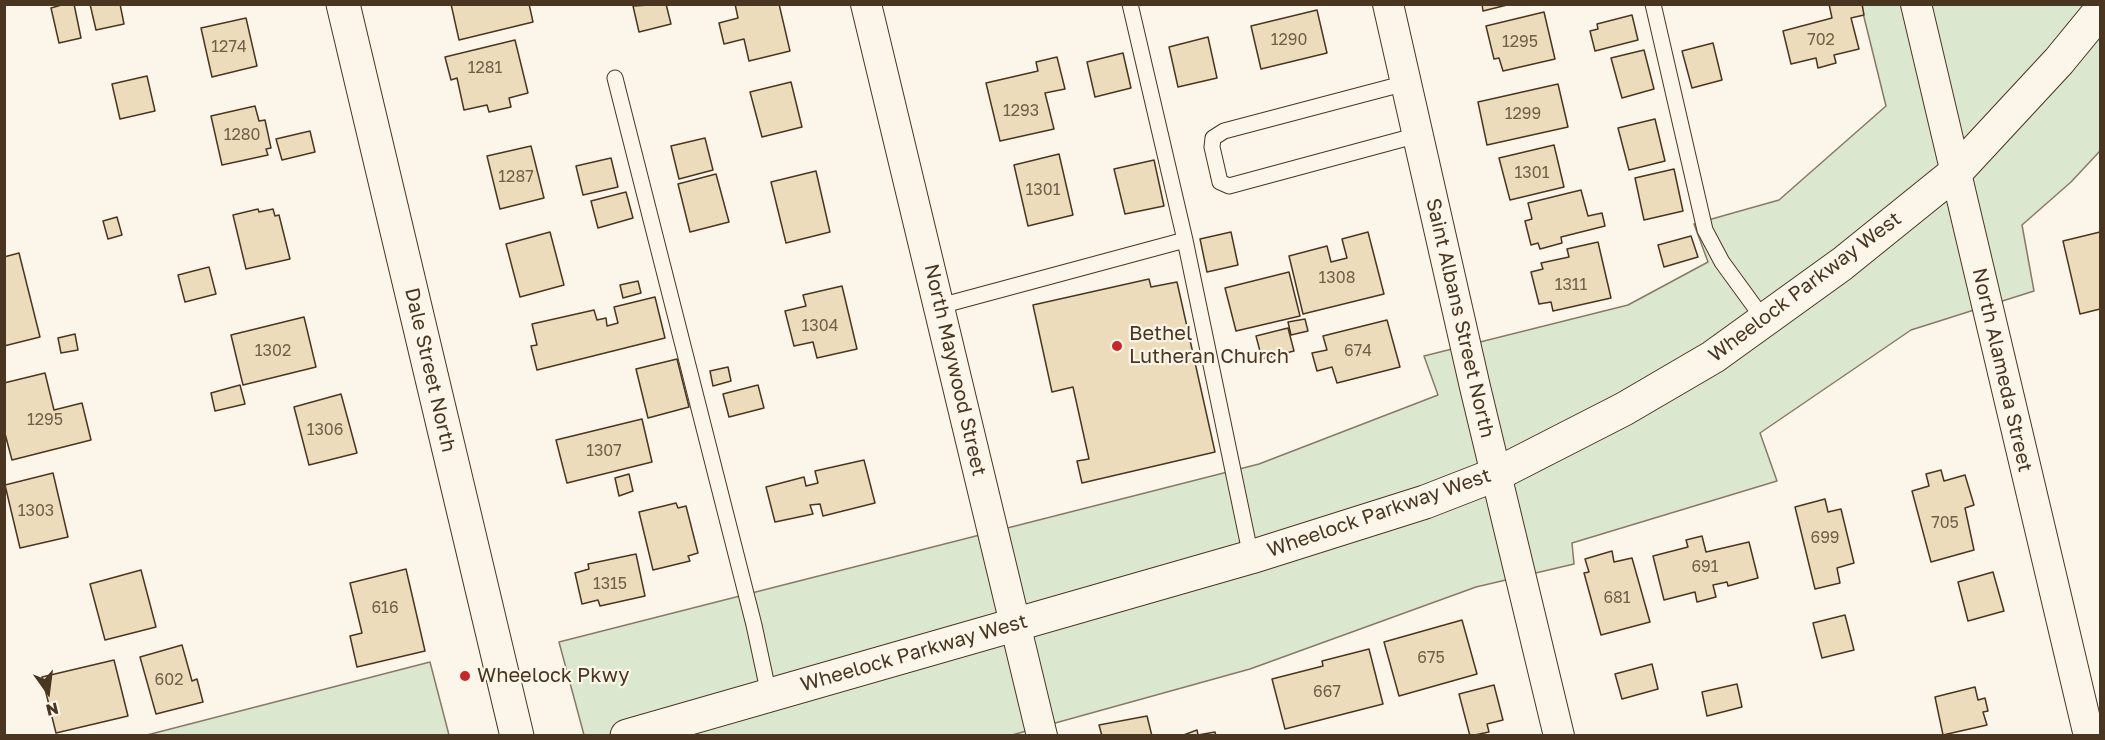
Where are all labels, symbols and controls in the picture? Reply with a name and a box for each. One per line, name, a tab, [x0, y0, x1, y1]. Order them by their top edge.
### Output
house number: 1290	[1271, 30, 1307, 50]
house number: 702	[1807, 30, 1835, 50]
house number: 1295	[1502, 32, 1538, 52]
house number: 1274	[211, 37, 247, 57]
house number: 1281	[468, 58, 502, 78]
house number: 1293	[1003, 101, 1039, 121]
house number: 1299	[1505, 104, 1541, 124]
house number: 1280	[224, 125, 260, 145]
house number: 1301	[1515, 163, 1549, 183]
house number: 1287	[498, 167, 534, 187]
house number: 1301	[1026, 180, 1060, 200]
street label: Saint Albans Street North	[1421, 196, 1499, 440]
street label: Wheelock Parkway West	[1704, 207, 1906, 367]
street label: North Maywood Street	[919, 262, 991, 478]
street label: North Alameda Street	[1967, 266, 2037, 474]
house number: 1308	[1319, 268, 1355, 288]
house number: 1311	[1555, 275, 1587, 295]
street label: Dale Street North	[399, 285, 461, 455]
house number: 1304	[802, 316, 838, 336]
place label: Bethel Lutheran Church	[1129, 322, 1289, 369]
marker: Bethel Lutheran Church	[1110, 339, 1124, 353]
house number: 1302	[255, 341, 291, 361]
house number: 674	[1344, 341, 1372, 361]
house number: 1295	[27, 410, 63, 430]
house number: 1306	[307, 420, 343, 440]
house number: 1307	[586, 441, 622, 461]
street label: Wheelock Parkway West	[1264, 463, 1494, 563]
house number: 1303	[18, 501, 54, 521]
house number: 705	[1931, 513, 1959, 533]
house number: 699	[1810, 528, 1840, 548]
house number: 691	[1691, 557, 1719, 577]
house number: 1315	[593, 574, 627, 594]
house number: 681	[1603, 588, 1631, 608]
house number: 616	[371, 598, 399, 618]
street label: Wheelock Parkway West	[798, 609, 1030, 697]
house number: 675	[1417, 648, 1445, 668]
north arrow	[18, 662, 78, 722]
place label: Wheelock Pkwy	[477, 664, 629, 688]
marker: Wheelock Pkwy	[458, 669, 472, 683]
house number: 602	[155, 670, 183, 690]
house number: 667	[1313, 682, 1341, 702]
text: N	[44, 698, 61, 721]

